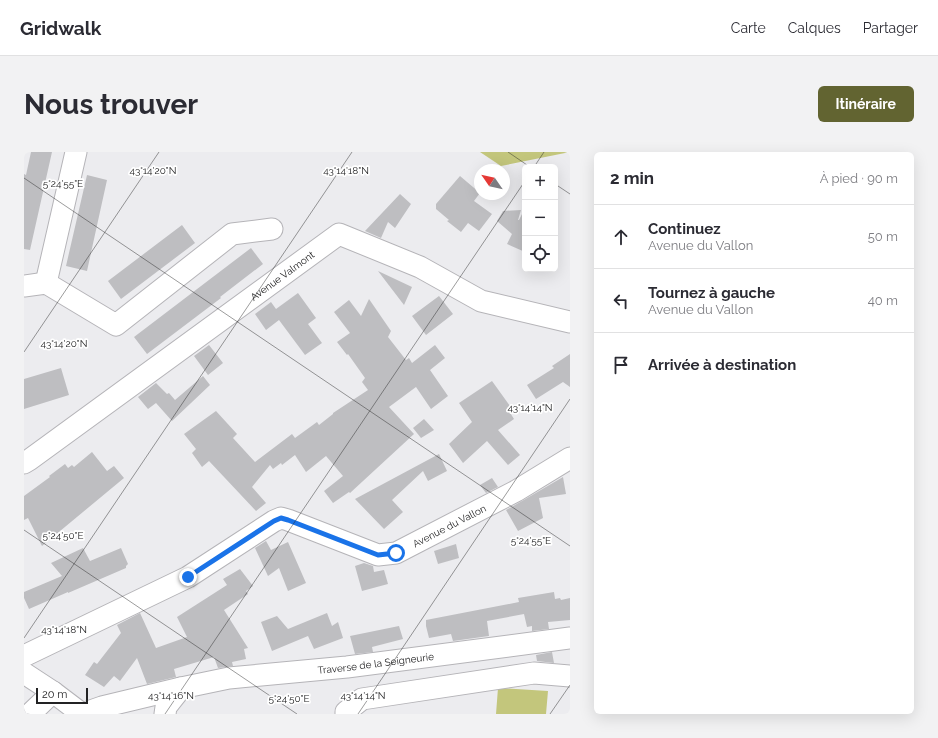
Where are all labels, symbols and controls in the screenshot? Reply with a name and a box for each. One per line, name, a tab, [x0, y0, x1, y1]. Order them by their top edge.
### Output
text: Gridwalk	[20, 17, 101, 39]
text: Carte	[731, 20, 766, 36]
text: Calques	[788, 20, 841, 36]
text: Partager	[863, 20, 918, 36]
button: Itinéraire	[818, 86, 914, 122]
text: Nous trouver	[24, 88, 198, 121]
north arrow	[474, 164, 510, 200]
map controls	[522, 164, 558, 272]
button: +	[522, 164, 558, 200]
text: 43°14'20"N	[130, 165, 176, 176]
text: 43°14'18"N	[323, 165, 369, 176]
text: 2 min	[610, 168, 654, 188]
text: À pied · 90 m	[820, 171, 898, 186]
text: 5°24'55"E	[43, 178, 83, 189]
button: −	[522, 200, 558, 236]
text: Continuez	[648, 220, 721, 238]
icon: ahead	[610, 226, 632, 248]
text: 50 m	[868, 229, 898, 244]
button: locate	[522, 236, 558, 272]
text: Avenue du Vallon	[648, 238, 753, 253]
street label: Avenue Valmont	[248, 249, 317, 303]
text: Tournez à gauche	[648, 284, 775, 302]
icon: left	[610, 290, 632, 312]
text: 40 m	[868, 293, 898, 308]
text: Avenue du Vallon	[648, 302, 753, 317]
text: 43°14'20"N	[41, 338, 87, 349]
icon: arrive	[610, 354, 632, 376]
text: Arrivée à destination	[648, 356, 796, 374]
text: 43°14'14"N	[507, 402, 553, 413]
street label: Avenue du Vallon	[411, 502, 488, 550]
text: 5°24'50"E	[42, 530, 84, 541]
text: 5°24'55"E	[511, 535, 551, 546]
route start	[387, 544, 405, 562]
route end	[179, 568, 197, 586]
text: 43°14'18"N	[41, 624, 87, 635]
street label: Traverse de la Seigneurie	[317, 651, 435, 676]
scale bar	[36, 686, 88, 705]
text: 20 m	[42, 688, 67, 701]
text: 43°14'16"N	[148, 690, 194, 701]
text: 43°14'14"N	[340, 690, 386, 701]
text: 5°24'50"E	[268, 693, 310, 704]

